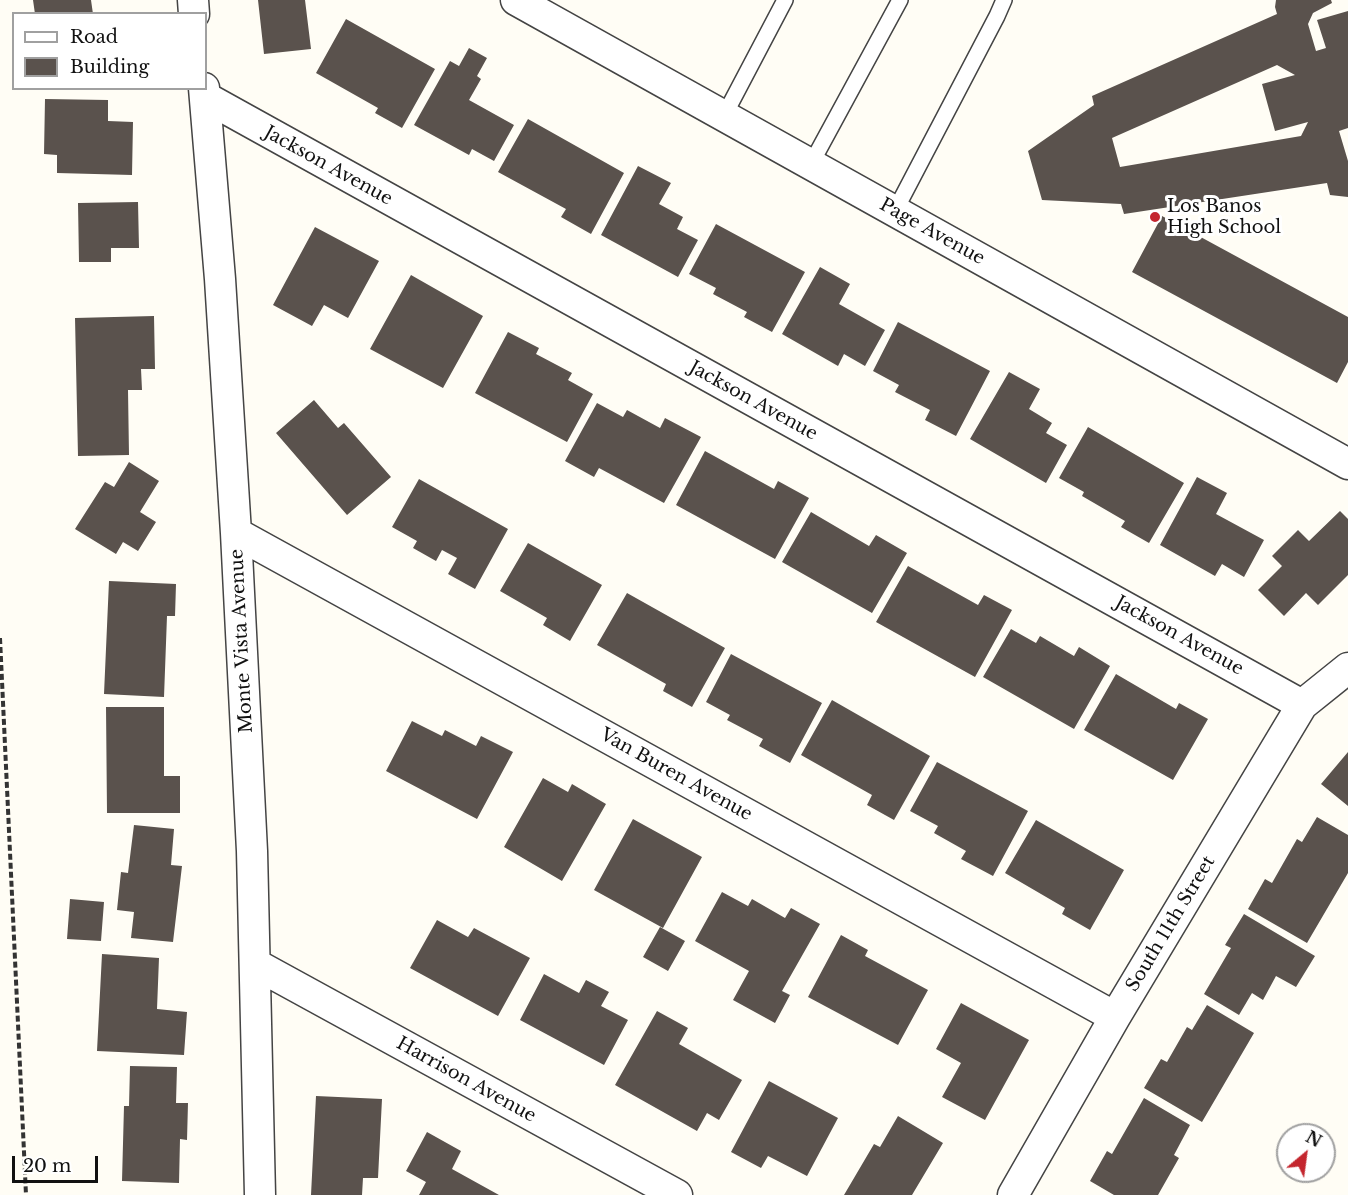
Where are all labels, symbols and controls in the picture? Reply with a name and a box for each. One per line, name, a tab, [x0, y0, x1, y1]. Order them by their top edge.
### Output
legend	[12, 12, 207, 90]
text: Road	[70, 26, 118, 48]
text: Building	[70, 56, 149, 78]
street label: Jackson Avenue	[260, 122, 396, 210]
street label: Page Avenue	[876, 194, 988, 270]
place label: Los Banos High School	[1167, 196, 1281, 238]
marker: Los Banos High School	[1148, 210, 1162, 224]
street label: Jackson Avenue	[685, 357, 821, 445]
street label: Monte Vista Avenue	[226, 548, 258, 734]
street label: Jackson Avenue	[1111, 592, 1247, 680]
street label: Van Buren Avenue	[596, 724, 756, 826]
street label: South 11th Street	[1122, 852, 1220, 996]
street label: Harrison Avenue	[393, 1033, 539, 1127]
north arrow	[1276, 1123, 1336, 1183]
text: N	[1302, 1127, 1325, 1151]
scale bar	[15, 1144, 100, 1182]
text: 20 m	[23, 1155, 71, 1177]

